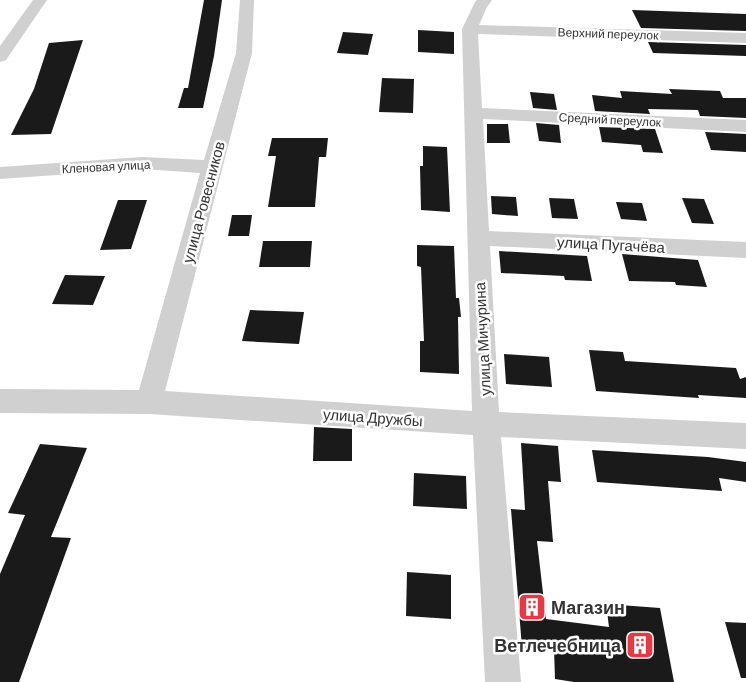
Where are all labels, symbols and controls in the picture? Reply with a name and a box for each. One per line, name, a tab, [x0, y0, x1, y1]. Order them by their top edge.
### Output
street label: Верхний переулок	[557, 24, 659, 43]
street label: Средний переулок	[558, 109, 662, 130]
street label: улица Ровесников	[178, 139, 228, 265]
street label: Кленовая улица	[61, 157, 151, 176]
street label: улица Пугачёва	[557, 232, 666, 256]
street label: улица Мичурина	[470, 281, 494, 396]
street label: улица Дружбы	[323, 405, 423, 429]
building icon: Магазин	[517, 592, 547, 622]
place label: Магазин	[551, 596, 625, 618]
building icon: Ветлечебница	[625, 630, 655, 660]
place label: Ветлечебница	[494, 634, 622, 656]

